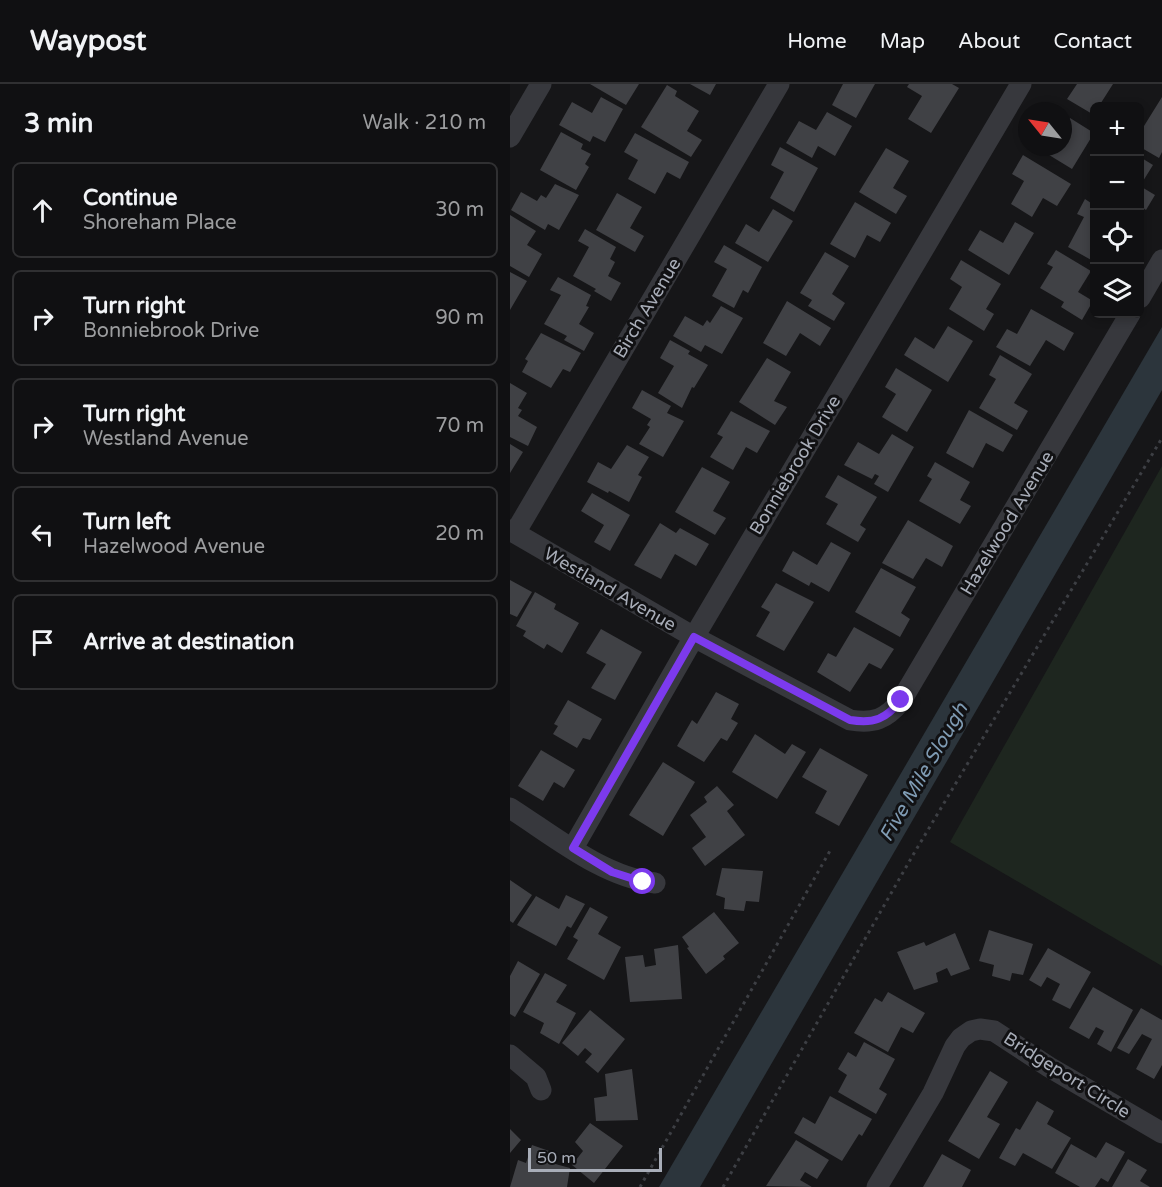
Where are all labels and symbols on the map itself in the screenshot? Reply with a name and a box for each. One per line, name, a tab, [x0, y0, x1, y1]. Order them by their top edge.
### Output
north arrow	[1018, 102, 1072, 156]
street label: Birch Avenue	[608, 254, 686, 362]
street label: Bonniebrook Drive	[745, 391, 845, 539]
street label: Hazelwood Avenue	[955, 447, 1059, 599]
street label: Westland Avenue	[540, 542, 680, 636]
route end	[887, 686, 913, 712]
water label: Five Mile Slough	[875, 698, 974, 846]
route start	[629, 868, 655, 894]
street label: Bridgeport Circle	[1000, 1027, 1134, 1123]
scale bar	[528, 1145, 662, 1172]

